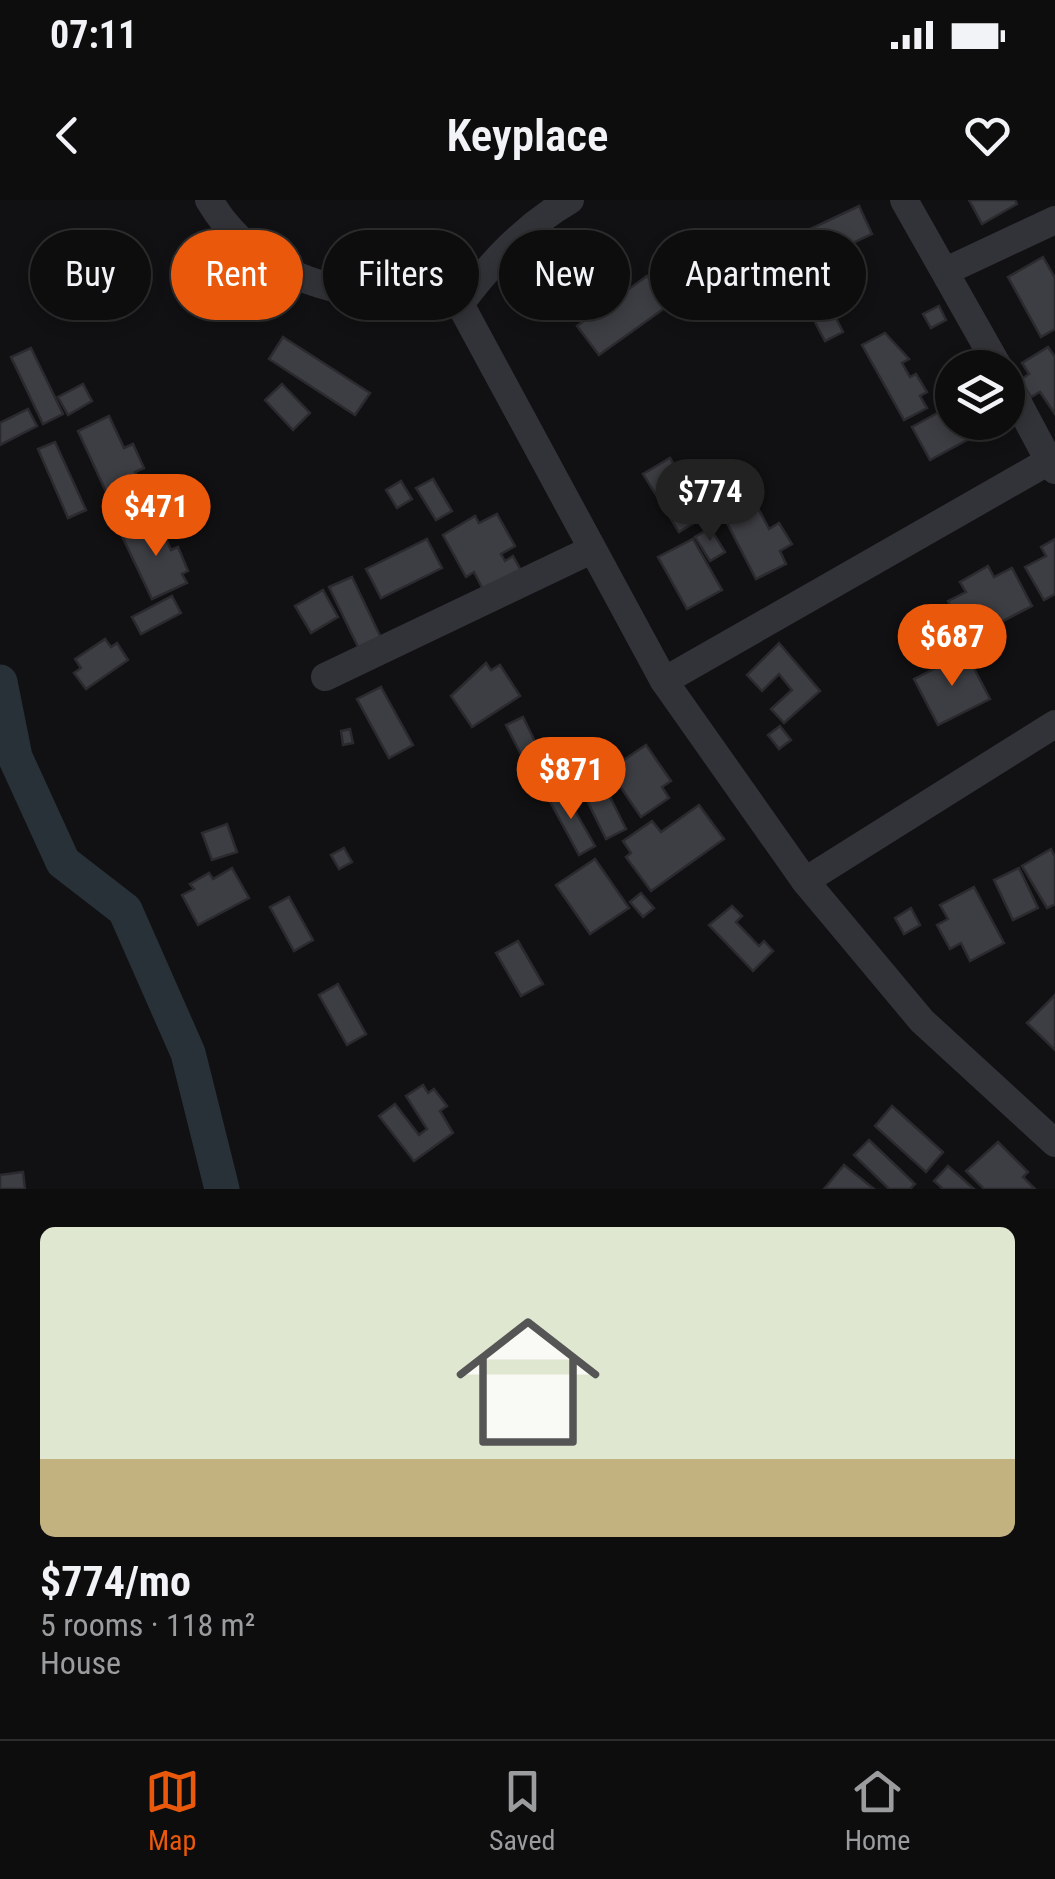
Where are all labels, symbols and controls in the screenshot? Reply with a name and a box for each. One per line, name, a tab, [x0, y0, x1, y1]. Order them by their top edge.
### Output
text: 07:11	[50, 13, 137, 57]
icon: back	[40, 108, 95, 163]
icon: heart	[960, 108, 1015, 163]
text: Keyplace	[447, 109, 608, 162]
chip: Buy	[30, 230, 151, 320]
chip: Rent	[171, 230, 303, 320]
chip: Filters	[323, 230, 479, 320]
chip: New	[499, 230, 630, 320]
chip: Apartment	[650, 230, 866, 320]
map controls	[935, 350, 1025, 440]
button: layers	[935, 350, 1025, 440]
pin: $774	[651, 459, 769, 544]
text: $774	[678, 472, 742, 510]
pin: $471	[97, 474, 215, 559]
text: $471	[124, 487, 188, 525]
pin: $687	[893, 604, 1011, 689]
text: $687	[920, 617, 984, 655]
pin: $871	[512, 737, 630, 822]
text: $871	[539, 750, 603, 788]
icon: home	[438, 1292, 618, 1472]
text: $774/mo	[40, 1557, 191, 1606]
text: 5 rooms · 118 m²	[40, 1606, 255, 1644]
text: House	[40, 1644, 121, 1682]
tab: Map	[145, 1764, 200, 1857]
tab: Saved	[489, 1764, 555, 1857]
tab: Home	[845, 1764, 910, 1857]

